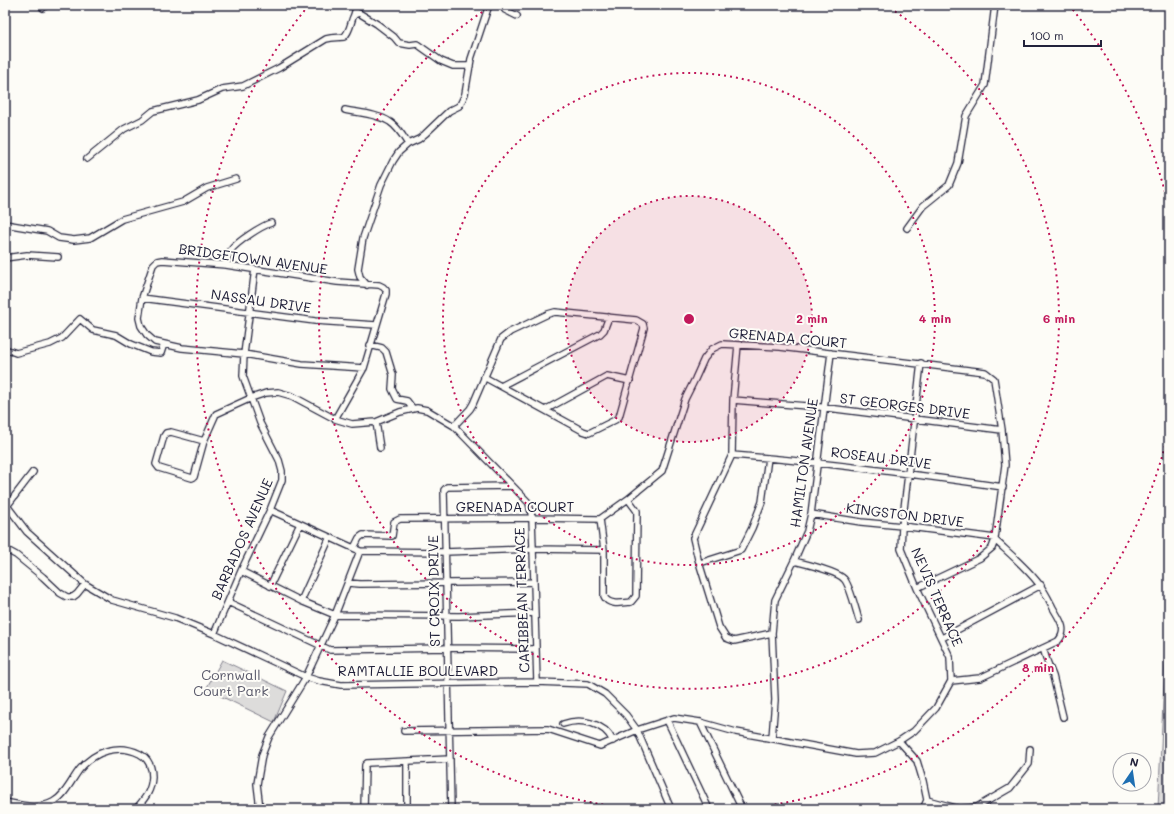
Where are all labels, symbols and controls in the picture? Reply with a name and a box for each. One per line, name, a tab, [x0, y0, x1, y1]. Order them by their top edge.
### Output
scale bar	[1024, 22, 1101, 48]
text: 100 m	[1030, 27, 1064, 43]
street label: BRIDGETOWN AVENUE	[177, 239, 329, 278]
street label: NASSAU DRIVE	[210, 284, 312, 317]
text: 2 min	[796, 310, 828, 326]
text: 4 min	[919, 310, 951, 326]
text: 6 min	[1043, 310, 1075, 326]
centre of rings	[682, 312, 696, 326]
street label: GRENADA COURT	[728, 323, 848, 352]
street label: ST GEORGES DRIVE	[839, 388, 971, 423]
street label: HAMILTON AVENUE	[785, 397, 822, 529]
street label: ROSEAU DRIVE	[830, 442, 932, 473]
street label: BARBADOS AVENUE	[206, 475, 277, 603]
street label: GRENADA COURT	[456, 497, 574, 516]
street label: KINGSTON DRIVE	[845, 498, 965, 531]
street label: CARIBBEAN TERRACE	[509, 527, 534, 673]
street label: ST CROIX DRIVE	[423, 535, 444, 647]
street label: NEVIS TERRACE	[907, 544, 968, 649]
text: 8 min	[1022, 659, 1054, 675]
street label: RAMTALLIE BOULEVARD	[338, 661, 498, 680]
park label: Cornwall Court Park	[193, 665, 269, 700]
north arrow	[1112, 752, 1152, 792]
text: N	[1129, 754, 1140, 770]

